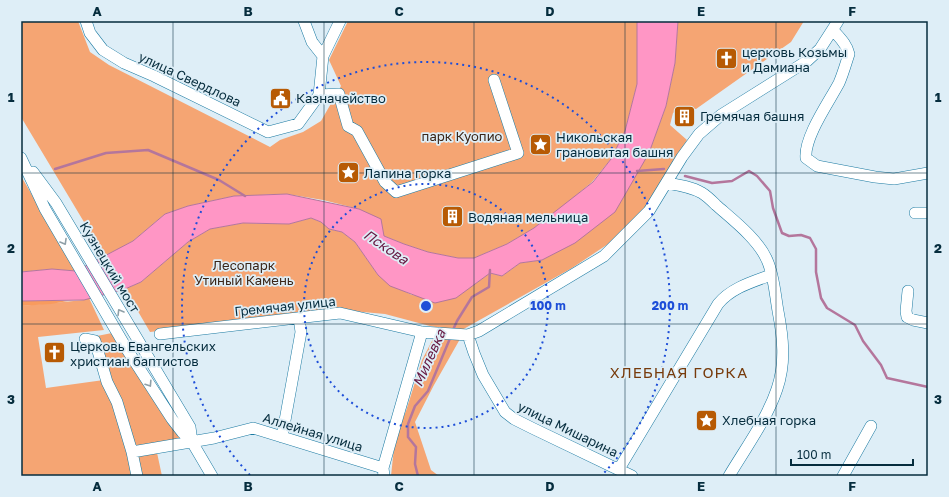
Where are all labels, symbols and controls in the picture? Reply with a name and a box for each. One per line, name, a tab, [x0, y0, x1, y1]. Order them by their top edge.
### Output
text: A	[92, 3, 102, 19]
text: B	[243, 3, 253, 19]
text: C	[394, 3, 404, 19]
text: D	[545, 3, 555, 19]
text: E	[697, 3, 705, 19]
text: F	[848, 3, 856, 19]
place label: церковь Козьмы и Дамиана	[742, 44, 847, 75]
church icon: церковь Козьмы и Дамиана	[714, 46, 740, 72]
street label: улица Свердлова	[136, 48, 244, 110]
public building icon: Казначейство	[267, 85, 293, 111]
text: 1	[8, 89, 15, 105]
text: 1	[935, 89, 942, 105]
place label: Казначейство	[296, 90, 386, 106]
building icon: Гремячая башня	[672, 103, 698, 129]
place label: Гремячая башня	[700, 108, 804, 124]
park label: парк Куопио	[422, 128, 503, 144]
place label: Никольская грановитая башня	[556, 129, 673, 160]
place icon: Никольская грановитая башня	[527, 131, 553, 157]
place icon: Лапина горка	[335, 160, 361, 186]
place label: Лапина горка	[364, 165, 451, 181]
building icon: Водяная мельница	[439, 204, 465, 230]
place label: Водяная мельница	[468, 209, 588, 225]
street label: Кузнецкий мост	[77, 219, 144, 316]
water label: Пскова	[361, 226, 413, 268]
one-way arrow	[60, 238, 67, 245]
text: 2	[7, 240, 15, 256]
text: 2	[934, 240, 942, 256]
park label: Лесопарк Утиный Камень	[194, 257, 294, 288]
street label: Гремячая улица	[234, 293, 336, 319]
text: 100 m	[530, 298, 566, 313]
text: 200 m	[652, 298, 688, 313]
centre of rings	[419, 299, 433, 313]
one-way arrow	[118, 309, 125, 316]
water label: Милевка	[408, 326, 449, 389]
place label: Церковь Евангельских христиан баптистов	[70, 338, 216, 369]
church icon: Церковь Евангельских христиан баптистов	[41, 340, 67, 366]
district label: ХЛЕБНАЯ ГОРКА	[610, 363, 748, 381]
one-way arrow	[144, 380, 152, 387]
text: 3	[7, 391, 15, 407]
text: 3	[934, 391, 942, 407]
street label: улица Мишарина	[515, 398, 621, 460]
place icon: Хлебная горка	[693, 407, 719, 433]
street label: Аллейная улица	[261, 409, 365, 455]
place label: Хлебная горка	[722, 412, 816, 428]
scale bar	[791, 441, 913, 467]
text: 100 m	[797, 447, 831, 462]
text: A	[92, 478, 102, 494]
text: B	[243, 478, 253, 494]
text: C	[394, 478, 404, 494]
text: D	[545, 478, 555, 494]
text: E	[697, 478, 705, 494]
text: F	[848, 478, 856, 494]

